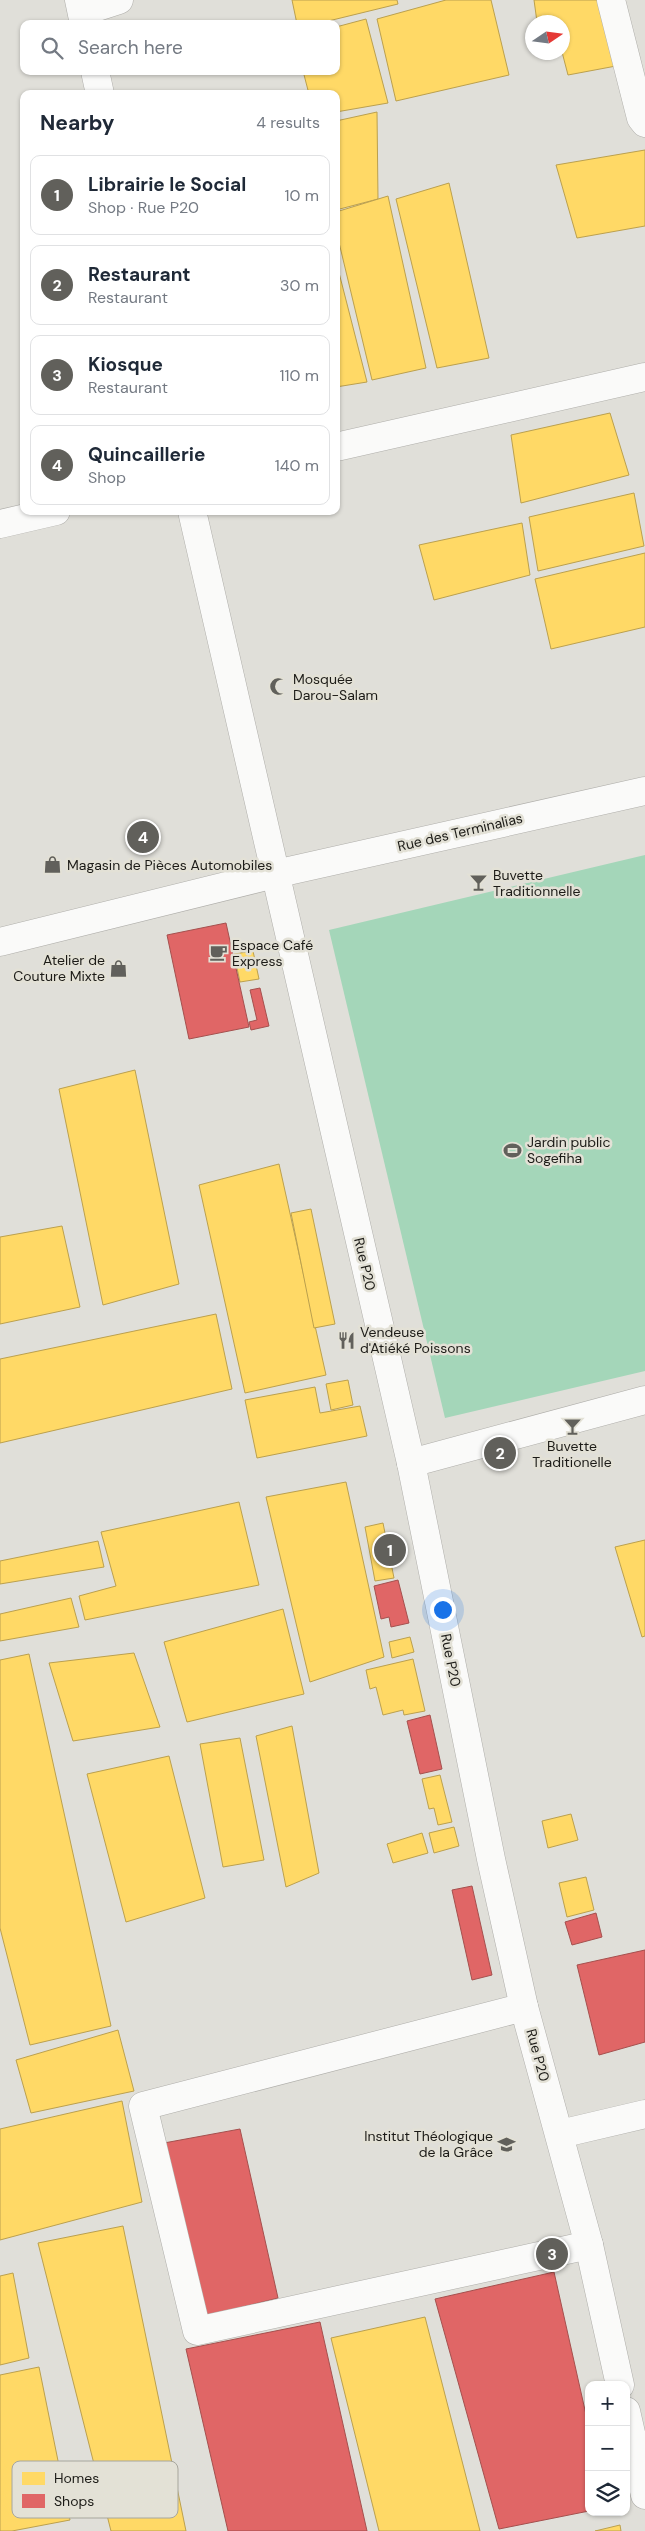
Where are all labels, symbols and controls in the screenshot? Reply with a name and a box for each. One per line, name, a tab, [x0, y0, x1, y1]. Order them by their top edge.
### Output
north arrow	[525, 15, 570, 60]
search box	[20, 20, 340, 75]
icon: search	[38, 34, 66, 62]
text: Search here	[78, 35, 183, 60]
text: Nearby	[40, 109, 114, 137]
text: 4 results	[256, 112, 320, 133]
text: Librairie le Social	[88, 172, 246, 197]
text: 1	[54, 185, 60, 206]
text: 10 m	[285, 185, 319, 206]
text: Shop · Rue P20	[88, 197, 199, 218]
text: Restaurant	[88, 262, 191, 287]
text: 2	[52, 275, 62, 296]
text: 30 m	[280, 275, 319, 296]
text: Restaurant	[88, 287, 168, 308]
text: Kiosque	[88, 352, 163, 377]
text: 3	[52, 365, 62, 386]
text: 110 m	[280, 365, 319, 386]
text: Restaurant	[88, 377, 168, 398]
text: Quincaillerie	[88, 442, 205, 467]
text: 4	[52, 455, 62, 476]
text: 140 m	[275, 455, 319, 476]
text: Shop	[88, 467, 126, 488]
place label: Mosquée Darou-Salam	[293, 670, 378, 704]
mosque icon: Mosquée Darou-Salam	[269, 677, 289, 697]
street label: Rue des Terminalias	[396, 809, 524, 855]
pin: 4	[127, 818, 159, 856]
shop icon: Magasin de Pièces Automobiles	[43, 855, 63, 875]
place label: Magasin de Pièces Automobiles	[67, 856, 272, 874]
place label: Buvette Traditionnelle	[493, 866, 580, 900]
bar icon: Buvette Traditionnelle	[469, 873, 489, 893]
place label: Espace Café Express	[232, 936, 313, 970]
cafe icon: Espace Café Express	[208, 943, 228, 963]
place label: Atelier de Couture Mixte	[13, 951, 105, 985]
shop icon: Atelier de Couture Mixte	[109, 958, 129, 978]
place label: Jardin public Sogefiha	[527, 1133, 610, 1167]
sports icon: Jardin public Sogefiha	[503, 1140, 523, 1160]
street label: Rue P20	[350, 1236, 380, 1292]
place label: Vendeuse d'Atiéké Poissons	[360, 1323, 471, 1357]
restaurant icon: Vendeuse d'Atiéké Poissons	[336, 1330, 356, 1350]
bar icon: Buvette Traditionelle	[562, 1416, 582, 1436]
pin: 2	[484, 1434, 516, 1472]
place label: Buvette Traditionelle	[532, 1437, 612, 1471]
pin: 1	[374, 1531, 406, 1569]
your location	[430, 1597, 456, 1623]
street label: Rue P20	[437, 1632, 465, 1688]
street label: Rue P20	[522, 2027, 554, 2083]
place label: Institut Théologique de la Grâce	[364, 2127, 493, 2161]
school or university icon: Institut Théologique de la Grâce	[497, 2134, 517, 2154]
pin: 3	[536, 2235, 568, 2273]
map controls	[585, 2381, 630, 2516]
button: +	[585, 2381, 630, 2426]
button: −	[585, 2426, 630, 2471]
legend	[12, 2461, 178, 2518]
text: Homes	[54, 2469, 99, 2487]
button: layers	[585, 2471, 630, 2516]
text: Shops	[54, 2492, 94, 2510]

